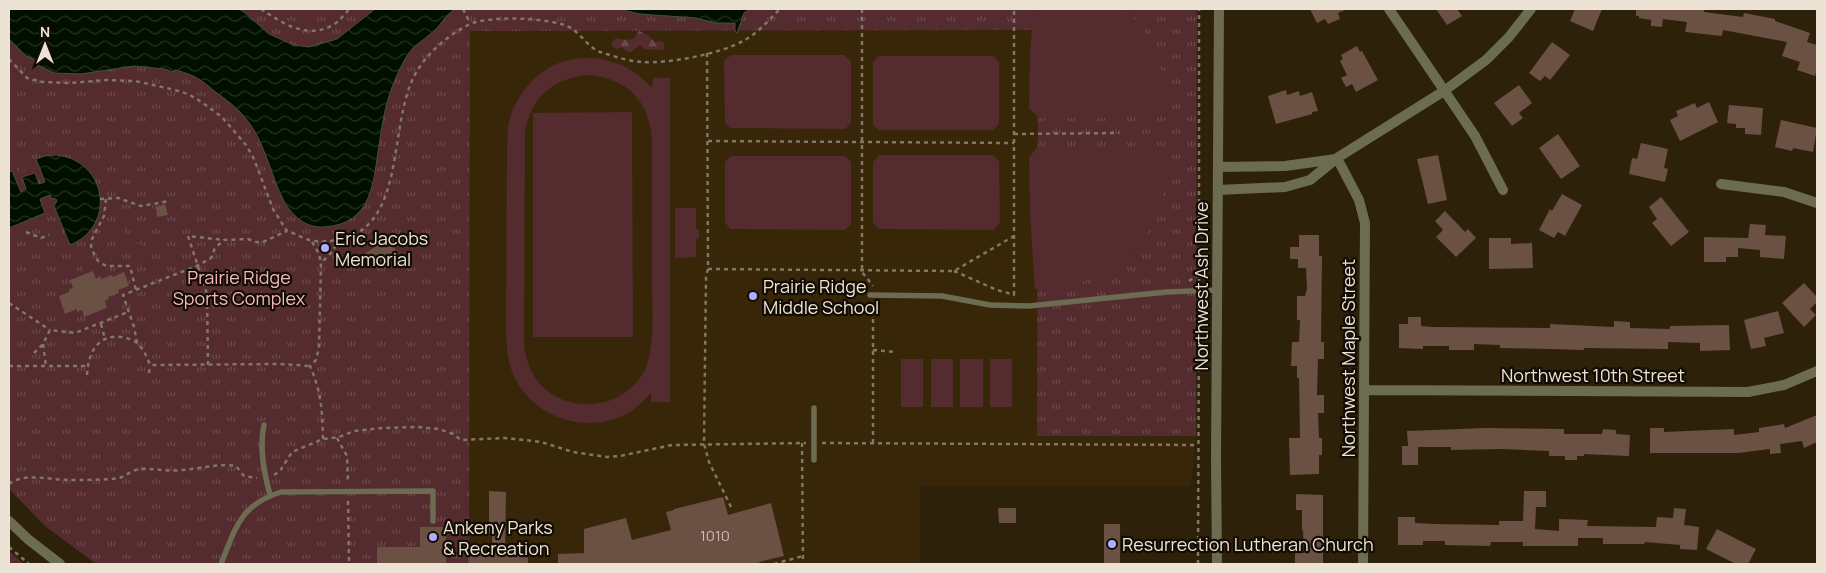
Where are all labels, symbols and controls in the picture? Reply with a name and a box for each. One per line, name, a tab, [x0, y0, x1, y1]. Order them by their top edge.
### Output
north arrow	[20, 20, 70, 70]
text: N	[40, 22, 50, 41]
street label: Northwest Ash Drive	[1189, 202, 1213, 370]
place label: Eric Jacobs Memorial	[335, 226, 428, 271]
marker: Eric Jacobs Memorial	[319, 242, 331, 254]
street label: Northwest Maple Street	[1336, 259, 1360, 457]
park label: Prairie Ridge Sports Complex	[173, 265, 306, 310]
place label: Prairie Ridge Middle School	[763, 274, 879, 319]
marker: Prairie Ridge Middle School	[747, 290, 759, 302]
street label: Northwest 10th Street	[1501, 363, 1685, 387]
place label: Ankeny Parks & Recreation	[443, 515, 553, 560]
house number: 1010	[700, 525, 730, 546]
marker: Ankeny Parks & Recreation	[427, 531, 439, 543]
place label: Resurrection Lutheran Church	[1122, 532, 1374, 556]
marker: Resurrection Lutheran Church	[1106, 538, 1118, 550]

